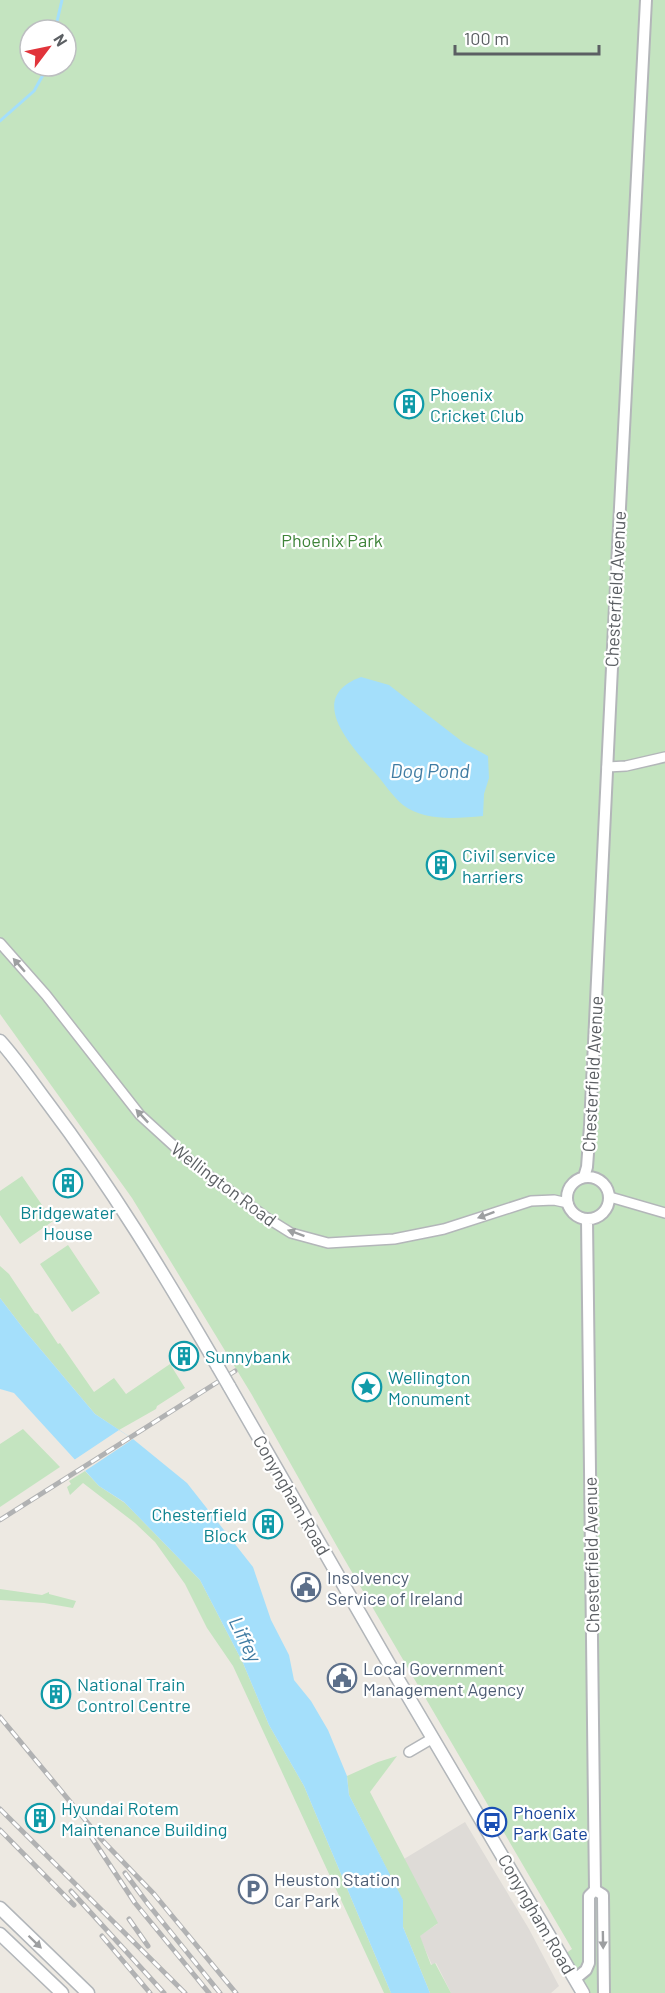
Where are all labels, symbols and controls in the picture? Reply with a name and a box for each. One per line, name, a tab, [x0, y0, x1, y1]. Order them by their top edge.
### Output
north arrow	[18, 18, 78, 78]
scale bar	[455, 18, 599, 56]
text: 100 m	[464, 27, 509, 49]
text: N	[50, 30, 72, 49]
place label: Phoenix Cricket Club	[430, 383, 524, 426]
building icon: Phoenix Cricket Club	[393, 388, 425, 420]
street label: Chesterfield Avenue	[600, 510, 630, 668]
park label: Phoenix Park	[281, 529, 383, 551]
water label: Dog Pond	[390, 758, 470, 782]
place label: Civil service harriers	[462, 844, 556, 887]
building icon: Civil service harriers	[425, 849, 457, 881]
one-way arrow	[13, 958, 26, 973]
street label: Chesterfield Avenue	[577, 995, 607, 1153]
one-way arrow	[136, 1109, 149, 1124]
street label: Wellington Road	[167, 1137, 281, 1231]
building icon: Bridgewater House	[52, 1167, 84, 1199]
place label: Bridgewater House	[20, 1201, 116, 1244]
one-way arrow	[477, 1210, 495, 1220]
one-way arrow	[287, 1228, 305, 1238]
building icon: Sunnybank	[168, 1340, 200, 1372]
place label: Sunnybank	[205, 1345, 290, 1367]
place label: Wellington Monument	[388, 1366, 471, 1409]
place icon: Wellington Monument	[351, 1371, 383, 1403]
street label: Conyngham Road	[249, 1431, 335, 1559]
street label: Chesterfield Avenue	[579, 1477, 603, 1633]
place label: Chesterfield Block	[151, 1503, 247, 1546]
building icon: Chesterfield Block	[252, 1508, 284, 1540]
place label: Insolvency Service of Ireland	[327, 1566, 463, 1609]
public building icon: Insolvency Service of Ireland	[290, 1571, 322, 1603]
water label: Liffey	[225, 1612, 268, 1667]
place label: Local Government Management Agency	[363, 1657, 524, 1700]
public building icon: Local Government Management Agency	[326, 1662, 358, 1694]
place label: National Train Control Centre	[77, 1673, 191, 1716]
building icon: National Train Control Centre	[40, 1678, 72, 1710]
place label: Hyundai Rotem Maintenance Building	[61, 1797, 227, 1840]
place label: Phoenix Park Gate	[513, 1801, 588, 1844]
building icon: Hyundai Rotem Maintenance Building	[24, 1802, 56, 1834]
bus stop icon: Phoenix Park Gate	[476, 1806, 508, 1838]
street label: Conyngham Road	[494, 1850, 580, 1978]
place label: Heuston Station Car Park	[274, 1868, 400, 1911]
parking icon: Heuston Station Car Park	[237, 1873, 269, 1905]
one-way arrow	[598, 1930, 608, 1949]
one-way arrow	[28, 1934, 42, 1948]

